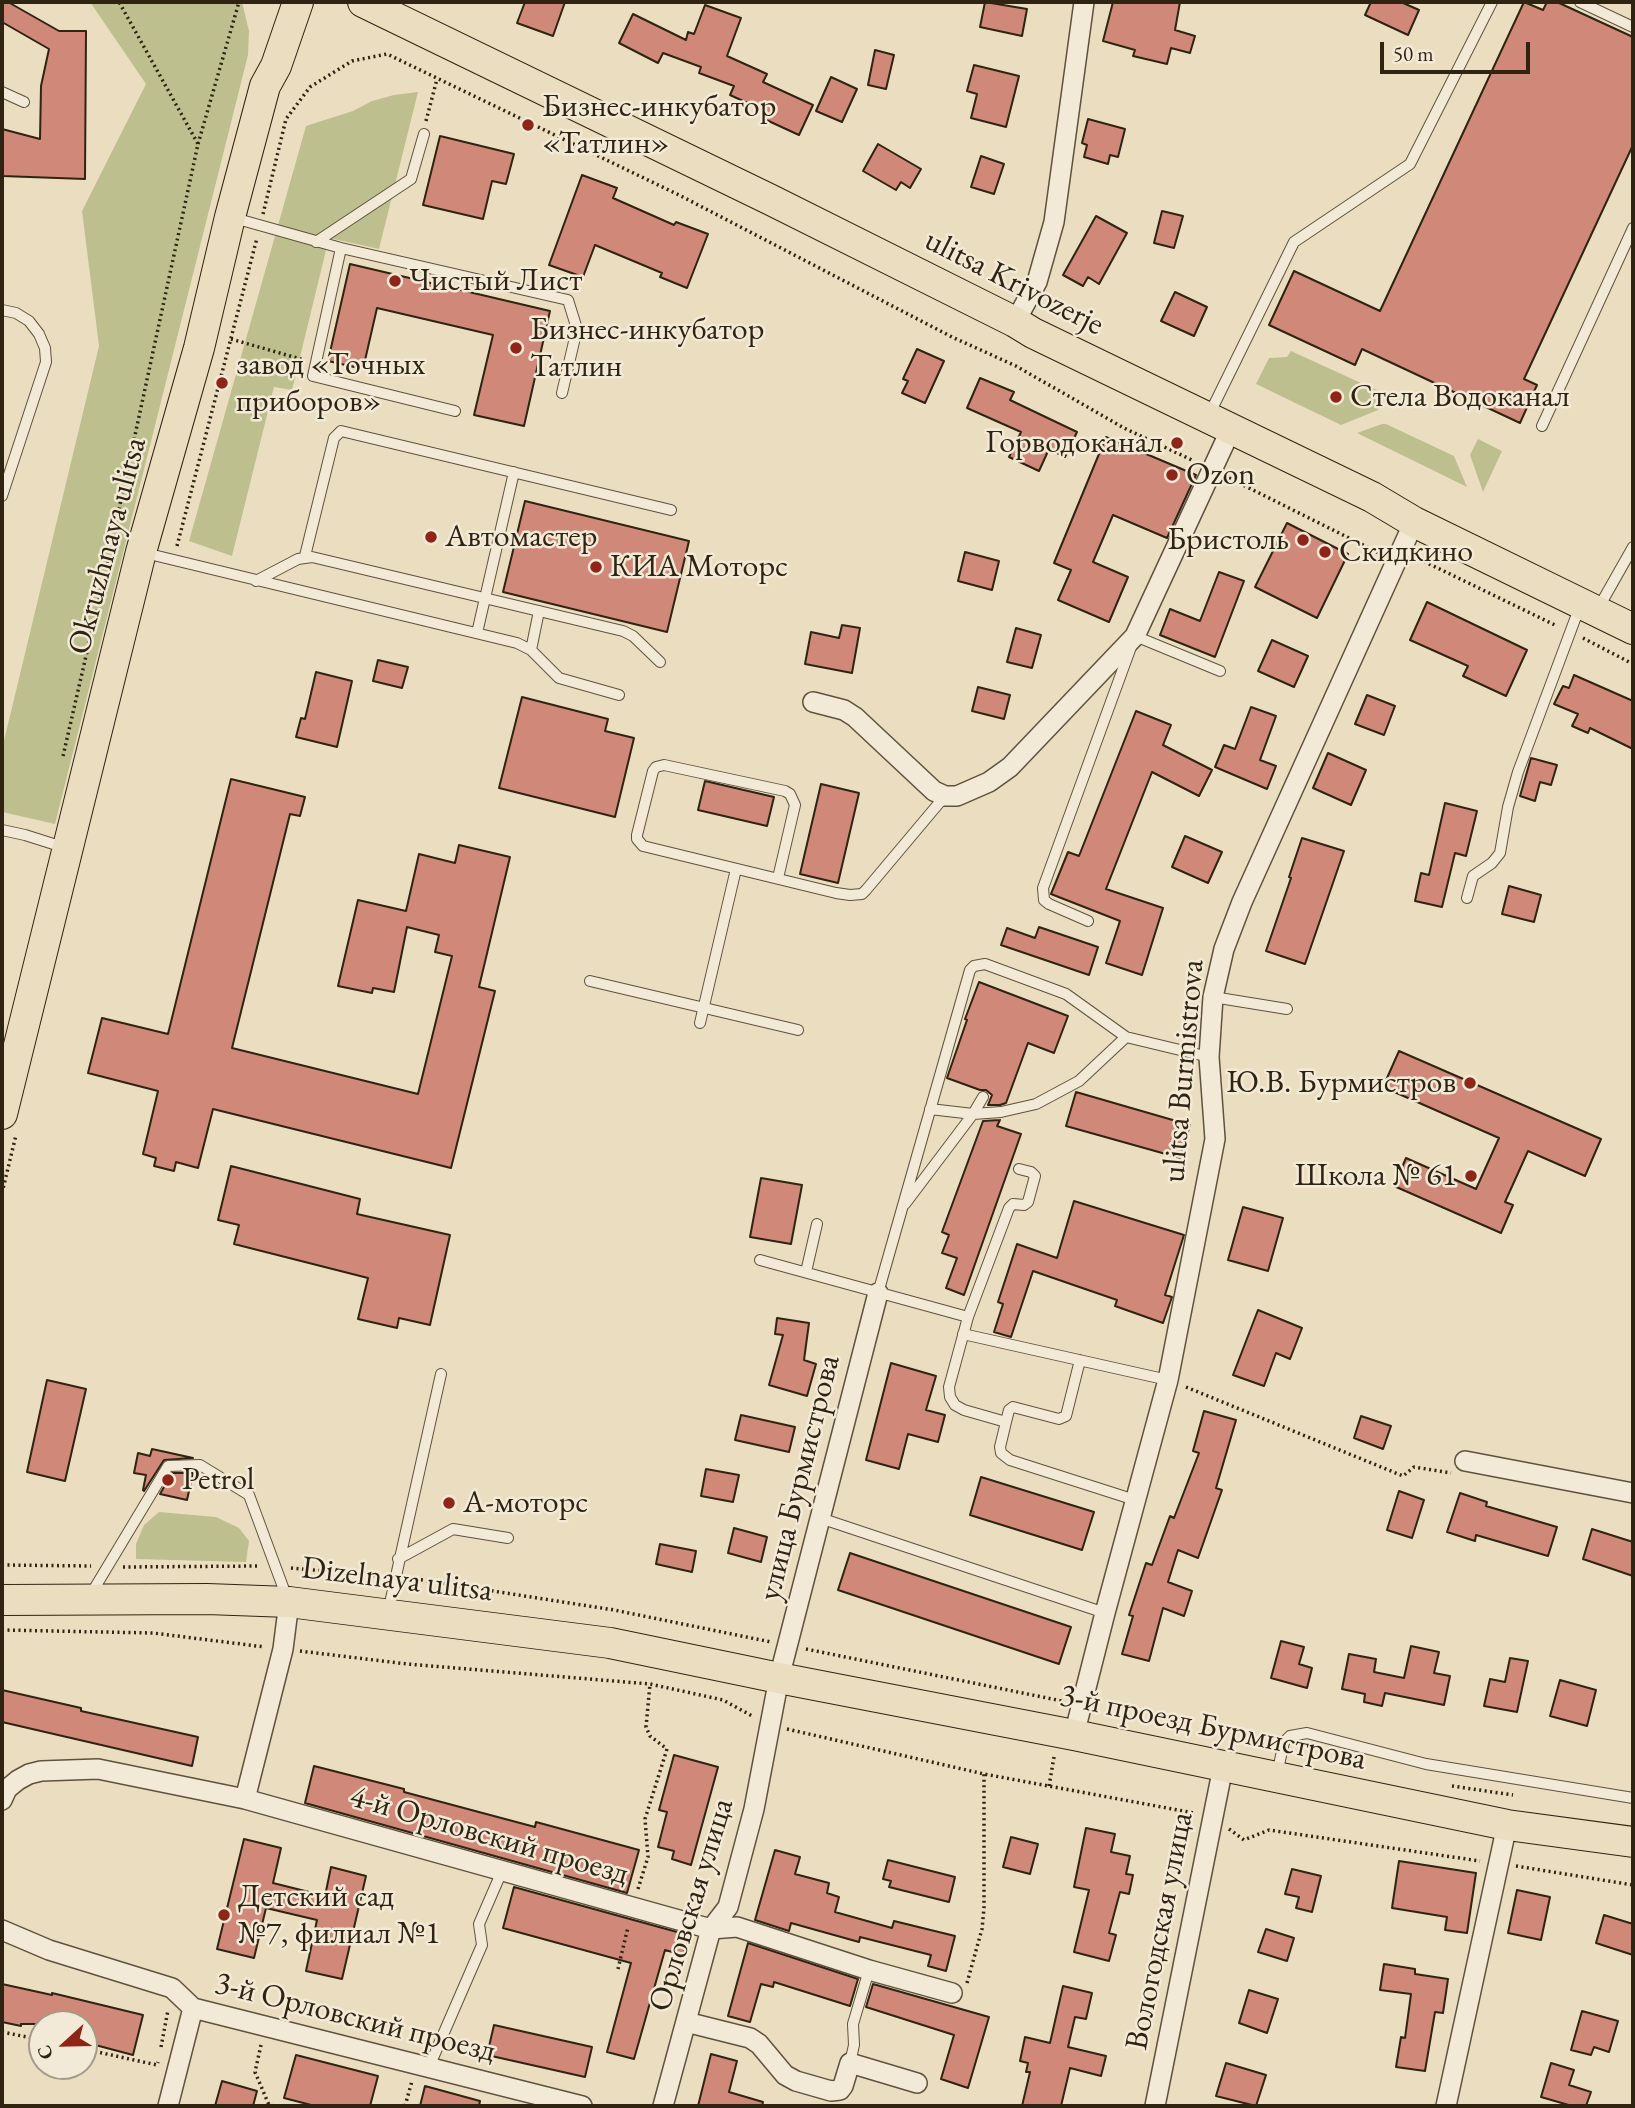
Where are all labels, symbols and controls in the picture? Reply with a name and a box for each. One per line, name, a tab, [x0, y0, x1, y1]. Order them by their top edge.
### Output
scale bar	[1383, 28, 1534, 72]
text: 50 m	[1393, 40, 1434, 67]
place label: Бизнес-инкубатор «Татлин»	[542, 88, 776, 163]
marker: Бизнес-инкубатор «Татлин»	[520, 117, 536, 133]
street label: ulitsa Krivozerje	[918, 221, 1110, 345]
place label: Чистый Лист	[409, 262, 582, 300]
marker: Чистый Лист	[387, 273, 403, 289]
place label: Бизнес-инкубатор Татлин	[530, 311, 764, 386]
marker: Бизнес-инкубатор Татлин	[508, 340, 524, 356]
place label: завод «Точных приборов»	[236, 346, 425, 421]
marker: завод «Точных приборов»	[214, 375, 230, 391]
place label: Стела Водоканал	[1350, 378, 1570, 416]
marker: Стела Водоканал	[1328, 389, 1344, 405]
place label: Горводоканал	[985, 424, 1163, 462]
street label: Okruzhnaya ulitsa	[61, 433, 155, 659]
marker: Горводоканал	[1169, 435, 1185, 451]
place label: Ozon	[1186, 456, 1255, 494]
marker: Ozon	[1164, 467, 1180, 483]
place label: Автомастер	[445, 518, 597, 556]
place label: Бристоль	[1167, 521, 1289, 559]
marker: Автомастер	[423, 529, 439, 545]
marker: Бристоль	[1295, 532, 1311, 548]
place label: Скидкино	[1339, 533, 1473, 571]
marker: Скидкино	[1317, 544, 1333, 560]
place label: КИА Моторс	[610, 548, 788, 586]
marker: КИА Моторс	[588, 559, 604, 575]
street label: ulitsa Burmistrova	[1155, 958, 1213, 1184]
place label: Ю.В. Бурмистров	[1226, 1064, 1456, 1102]
marker: Ю.В. Бурмистров	[1462, 1075, 1478, 1091]
place label: Школа № 61	[1295, 1157, 1457, 1195]
marker: Школа № 61	[1463, 1168, 1479, 1184]
street label: улица Бурмистрова	[751, 1351, 849, 1605]
place label: Petrol	[182, 1461, 254, 1499]
marker: Petrol	[160, 1472, 176, 1488]
place label: А-моторс	[463, 1484, 588, 1522]
marker: А-моторс	[441, 1495, 457, 1511]
street label: Dizelnaya ulitsa	[299, 1549, 495, 1611]
street label: 3-й проезд Бурмистрова	[1056, 1677, 1370, 1779]
street label: 4-й Орловский проезд	[345, 1778, 633, 1894]
street label: Орловская улица	[641, 1794, 743, 2016]
street label: Вологодская улица	[1118, 1809, 1202, 2053]
place label: Детский сад №7, филиал №1	[238, 1878, 440, 1953]
marker: Детский сад №7, филиал №1	[216, 1907, 232, 1923]
street label: 3-й Орловский проезд	[211, 1965, 499, 2071]
north arrow	[28, 2010, 98, 2080]
text: С	[31, 2041, 59, 2063]

